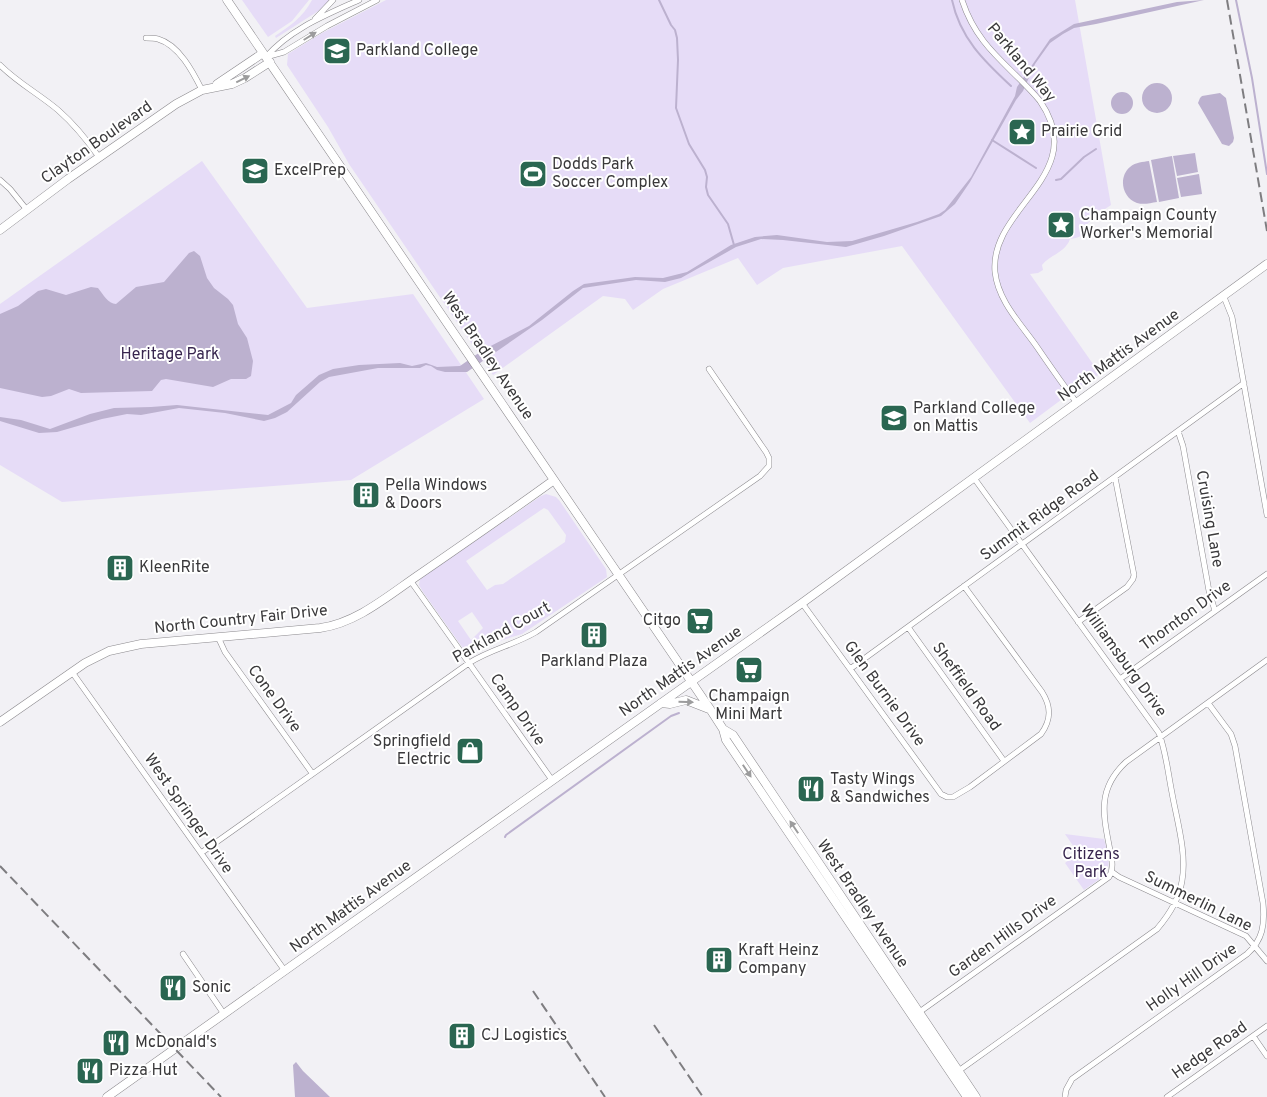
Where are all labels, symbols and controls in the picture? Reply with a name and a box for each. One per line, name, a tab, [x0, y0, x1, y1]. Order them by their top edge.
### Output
street label: Parkland Way	[982, 19, 1060, 107]
one-way arrow	[303, 32, 316, 41]
school or university icon: Parkland College	[322, 36, 352, 66]
place label: Parkland College	[356, 41, 478, 61]
one-way arrow	[236, 74, 250, 82]
street label: Clayton Boulevard	[37, 97, 157, 189]
place icon: Prairie Grid	[1007, 117, 1037, 147]
place label: Prairie Grid	[1041, 122, 1122, 142]
place label: Dodds Park Soccer Complex	[552, 155, 668, 193]
school or university icon: ExcelPrep	[240, 156, 270, 186]
sports icon: Dodds Park Soccer Complex	[518, 159, 548, 189]
place label: ExcelPrep	[274, 161, 346, 181]
place label: Champaign County Worker's Memorial	[1080, 206, 1217, 244]
place icon: Champaign County Worker's Memorial	[1046, 210, 1076, 240]
street label: West Bradley Avenue	[437, 288, 537, 424]
street label: North Mattis Avenue	[1054, 305, 1184, 407]
park label: Heritage Park	[120, 345, 220, 365]
place label: Parkland College on Mattis	[913, 399, 1035, 437]
school or university icon: Parkland College on Mattis	[879, 403, 909, 433]
street label: Summit Ridge Road	[977, 466, 1103, 566]
street label: Cruising Lane	[1191, 469, 1227, 569]
place label: Pella Windows & Doors	[385, 476, 487, 514]
building icon: Pella Windows & Doors	[351, 480, 381, 510]
building icon: KleenRite	[105, 553, 135, 583]
place label: KleenRite	[139, 558, 210, 578]
street label: Thornton Drive	[1137, 576, 1235, 656]
street label: Parkland Court	[450, 598, 554, 668]
street label: North Country Fair Drive	[153, 601, 329, 639]
street label: Williamsburg Drive	[1075, 601, 1171, 721]
supermarket icon: Citgo	[685, 606, 715, 636]
place label: Citgo	[643, 611, 681, 631]
building icon: Parkland Plaza	[579, 620, 609, 650]
street label: North Mattis Avenue	[616, 622, 746, 722]
street label: Glen Burnie Drive	[839, 637, 929, 751]
street label: Sheffield Road	[927, 639, 1005, 735]
place label: Parkland Plaza	[540, 652, 648, 672]
supermarket icon: Champaign Mini Mart	[734, 655, 764, 685]
street label: Cone Drive	[243, 661, 305, 737]
street label: Camp Drive	[485, 670, 549, 750]
place label: Champaign Mini Mart	[708, 687, 790, 725]
one-way arrow	[678, 698, 694, 706]
place label: Springfield Electric	[373, 732, 451, 770]
shop icon: Springfield Electric	[455, 736, 485, 766]
street label: West Springer Drive	[139, 750, 237, 878]
one-way arrow	[742, 764, 752, 777]
place label: Tasty Wings & Sandwiches	[830, 770, 930, 808]
restaurant icon: Tasty Wings & Sandwiches	[796, 774, 826, 804]
one-way arrow	[789, 820, 799, 834]
street label: West Bradley Avenue	[812, 836, 912, 972]
park label: Citizens Park	[1062, 845, 1120, 883]
street label: North Mattis Avenue	[286, 856, 416, 958]
street label: Summerlin Lane	[1141, 867, 1255, 937]
street label: Garden Hills Drive	[945, 891, 1061, 983]
street label: Holly Hill Drive	[1143, 939, 1241, 1017]
place label: Kraft Heinz Company	[738, 941, 819, 979]
building icon: Kraft Heinz Company	[704, 945, 734, 975]
restaurant icon: Sonic	[158, 973, 188, 1003]
place label: Sonic	[192, 978, 231, 998]
street label: Hedge Road	[1168, 1018, 1252, 1084]
building icon: CJ Logistics	[447, 1021, 477, 1051]
place label: CJ Logistics	[481, 1026, 567, 1046]
restaurant icon: McDonald's	[101, 1028, 131, 1058]
place label: McDonald's	[135, 1033, 217, 1053]
restaurant icon: Pizza Hut	[75, 1056, 105, 1086]
place label: Pizza Hut	[109, 1061, 178, 1081]

